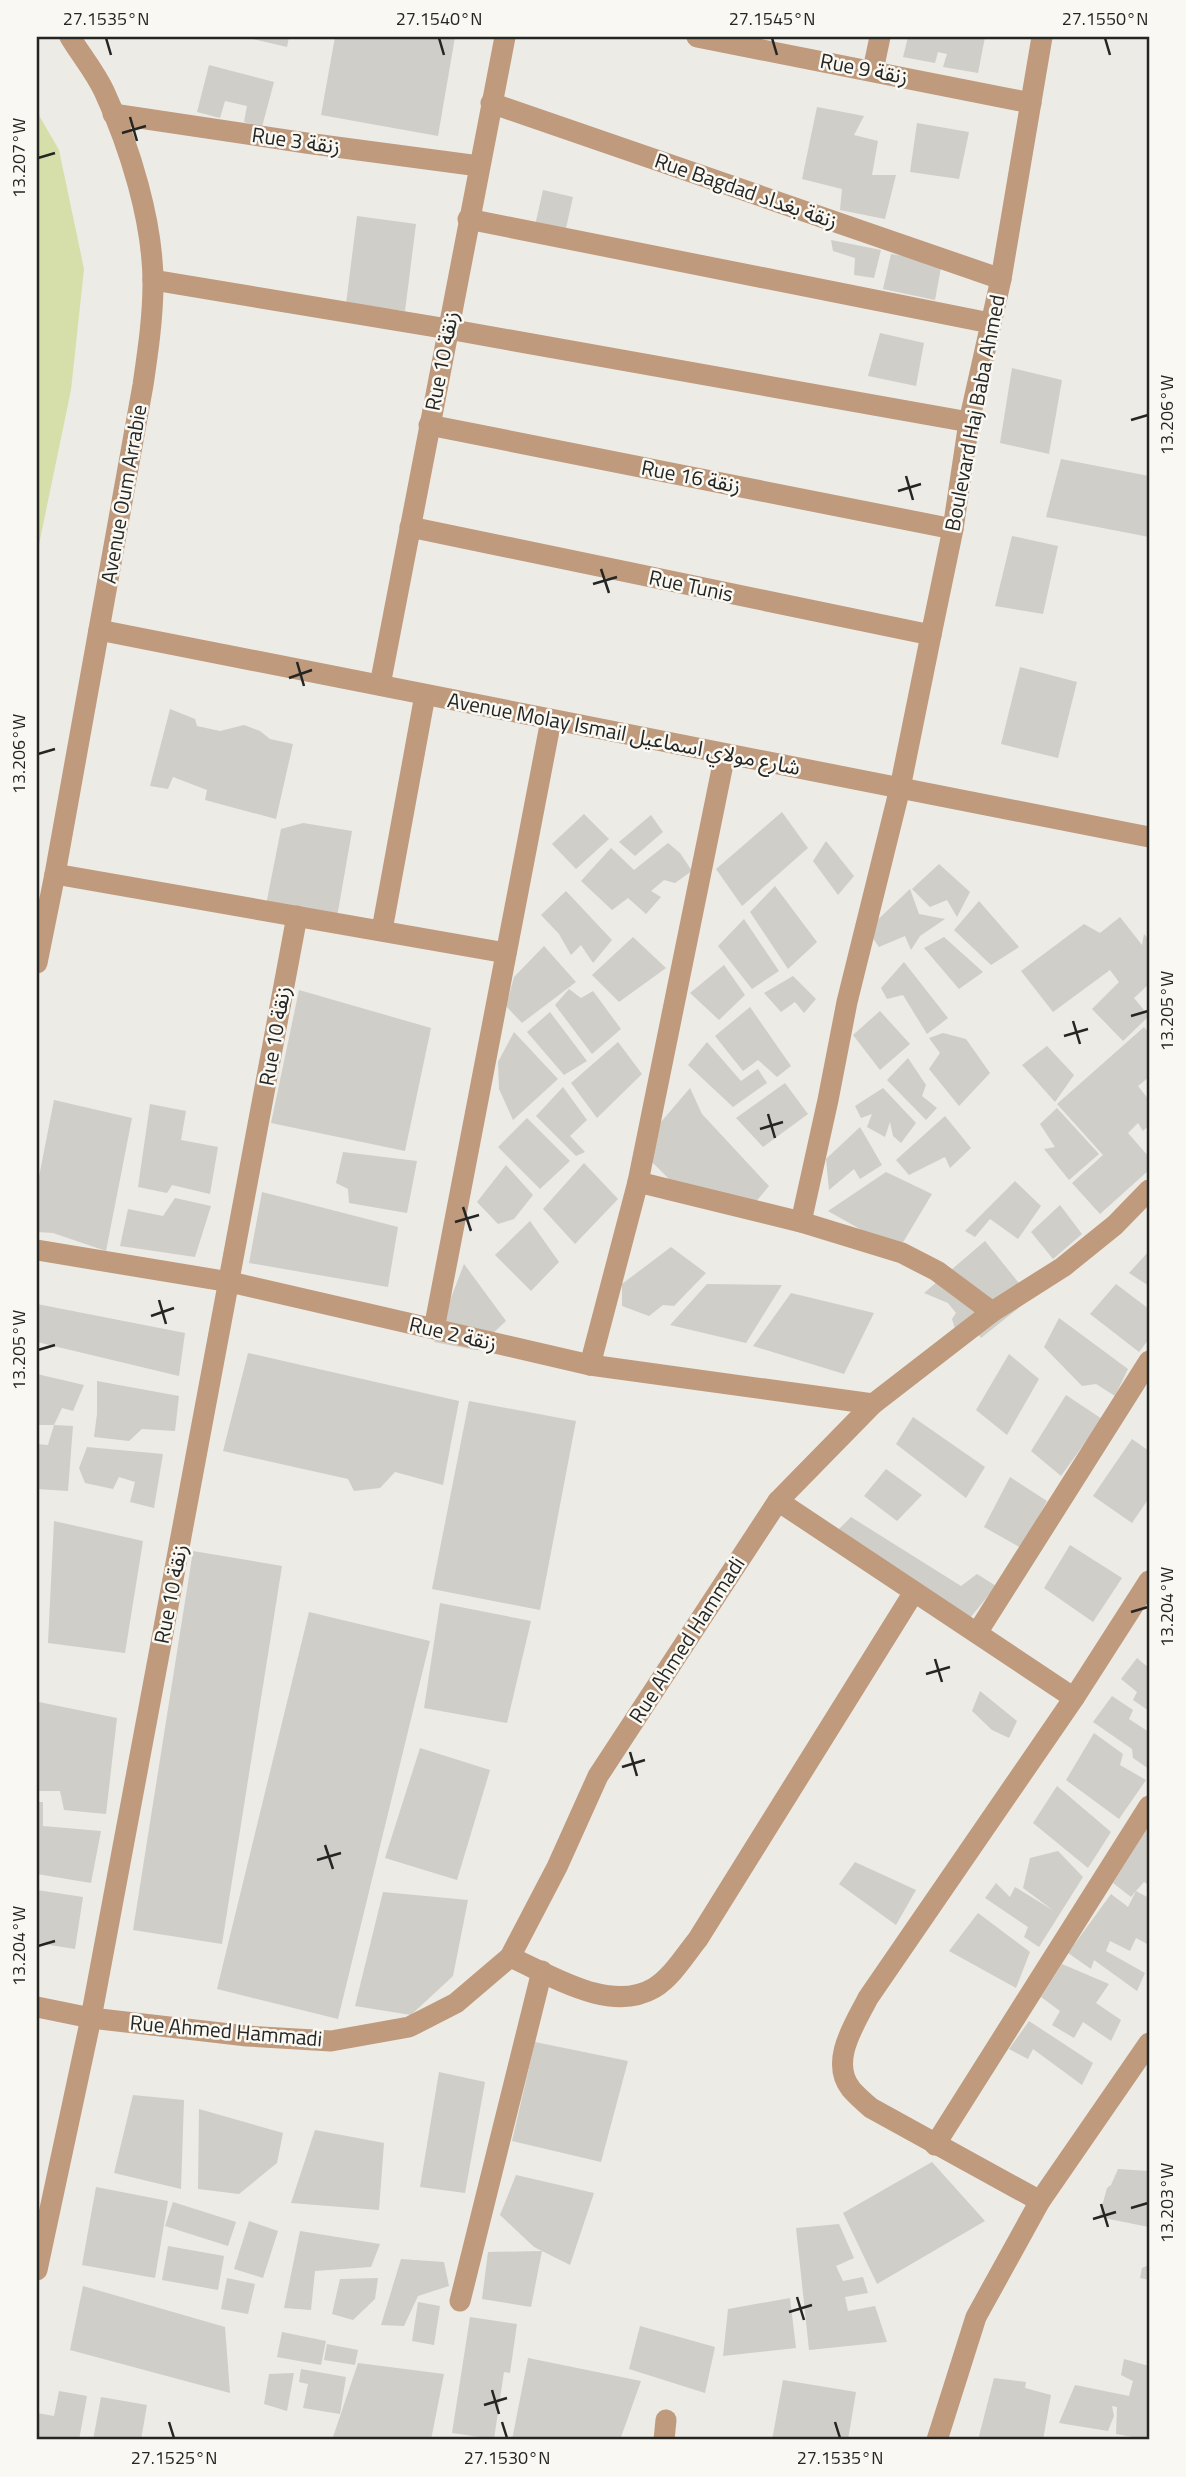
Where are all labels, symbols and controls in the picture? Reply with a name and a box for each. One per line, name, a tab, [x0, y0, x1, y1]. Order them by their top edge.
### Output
text: 27.1535°N	[63, 5, 149, 32]
text: 27.1540°N	[396, 5, 482, 32]
text: 27.1545°N	[729, 5, 815, 32]
text: 27.1550°N	[1062, 5, 1148, 32]
street label: Rue 9 زنقة	[817, 44, 911, 92]
text: 13.207°W	[5, 118, 32, 198]
street label: Rue 3 زنقة	[250, 118, 342, 162]
street label: Rue Bagdad زنقة بغداد	[651, 144, 842, 236]
street label: Boulevard Haj Baba Ahmed	[935, 292, 1013, 534]
street label: Rue 10 زنقة	[416, 308, 466, 413]
text: 13.206°W	[1153, 375, 1180, 455]
street label: Avenue Oum Arrabie	[92, 402, 155, 586]
street label: Rue 16 زنقة	[639, 451, 744, 501]
street label: Rue Tunis	[646, 561, 736, 610]
street label: Avenue Molay Ismail شارع مولاي اسماعيل	[445, 683, 803, 784]
text: 13.206°W	[5, 714, 32, 794]
text: 13.205°W	[1153, 971, 1180, 1051]
street label: Rue 10 زنقة	[250, 983, 299, 1088]
street label: Rue 2 زنقة	[406, 1307, 500, 1359]
text: 13.205°W	[5, 1310, 32, 1390]
street label: Rue 10 زنقة	[145, 1541, 195, 1646]
street label: Rue Ahmed Hammadi	[620, 1550, 752, 1729]
text: 13.204°W	[1153, 1567, 1180, 1647]
text: 13.204°W	[5, 1906, 32, 1986]
street label: Rue Ahmed Hammadi	[129, 2006, 324, 2054]
text: 13.203°W	[1153, 2163, 1180, 2243]
text: 27.1525°N	[131, 2444, 217, 2471]
text: 27.1530°N	[464, 2444, 550, 2471]
text: 27.1535°N	[797, 2444, 883, 2471]

